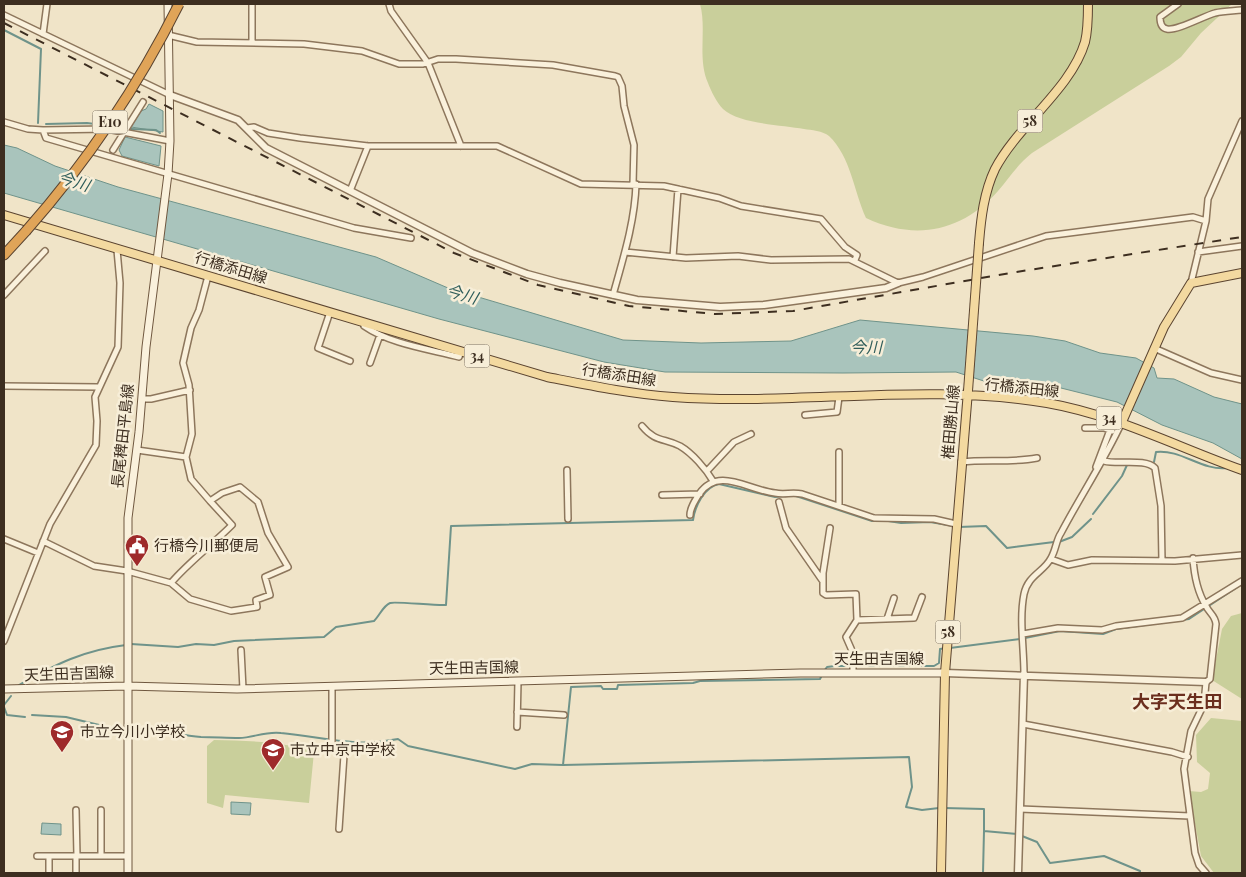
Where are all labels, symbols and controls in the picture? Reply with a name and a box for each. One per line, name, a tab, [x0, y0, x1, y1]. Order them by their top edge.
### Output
road number: E10	[92, 110, 128, 134]
road number: 58	[1018, 110, 1042, 132]
water label: 今川	[56, 166, 94, 196]
street label: 行橋添田線	[192, 247, 270, 288]
water label: 今川	[444, 279, 482, 309]
water label: 今川	[850, 336, 884, 357]
road number: 34	[464, 344, 490, 368]
street label: 行橋添田線	[581, 358, 658, 390]
street label: 行橋添田線	[984, 373, 1060, 401]
street label: 長尾稗田平島線	[107, 383, 137, 489]
street label: 椎田勝山線	[937, 384, 963, 460]
road number: 34	[1096, 406, 1122, 429]
public building icon: 行橋今川郵便局	[124, 533, 150, 567]
place label: 行橋今川郵便局	[154, 535, 259, 555]
road number: 58	[936, 620, 960, 644]
street label: 天生田吉国線	[834, 648, 924, 668]
street label: 天生田吉国線	[429, 656, 519, 678]
street label: 天生田吉国線	[24, 661, 114, 685]
district label: 大字天生田	[1132, 689, 1222, 713]
school or university icon: 市立今川小学校	[49, 719, 75, 753]
place label: 市立今川小学校	[80, 721, 185, 741]
school or university icon: 市立中京中学校	[260, 737, 286, 771]
place label: 市立中京中学校	[290, 739, 395, 759]

